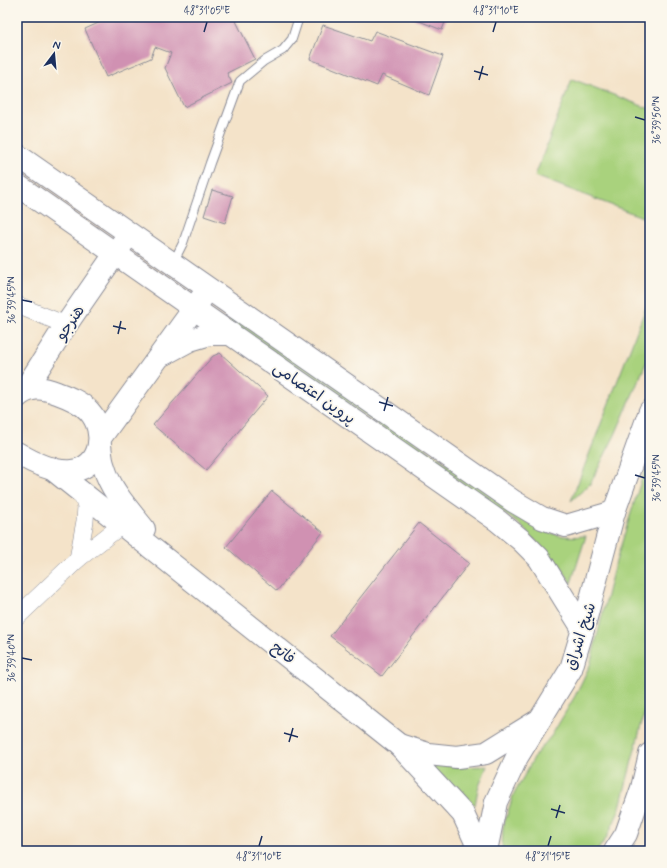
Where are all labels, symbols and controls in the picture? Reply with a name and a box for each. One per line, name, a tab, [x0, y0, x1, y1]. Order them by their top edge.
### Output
text: 48°31'05"E	[184, 4, 230, 18]
text: 48°31'10"E	[473, 4, 519, 18]
north arrow	[34, 34, 74, 74]
text: N	[51, 38, 62, 53]
text: 36°39'50"N	[650, 96, 664, 144]
text: 36°39'45"N	[5, 276, 19, 324]
street label: هنرجو	[50, 301, 90, 345]
street label: پروین اعتصامی	[269, 357, 359, 429]
text: 36°39'45"N	[650, 454, 664, 502]
street label: شیخ اشراق	[560, 600, 601, 673]
text: 36°39'40"N	[5, 634, 19, 682]
street label: فاتح	[267, 637, 300, 669]
text: 48°31'10"E	[236, 850, 282, 864]
text: 48°31'15"E	[526, 850, 571, 864]

